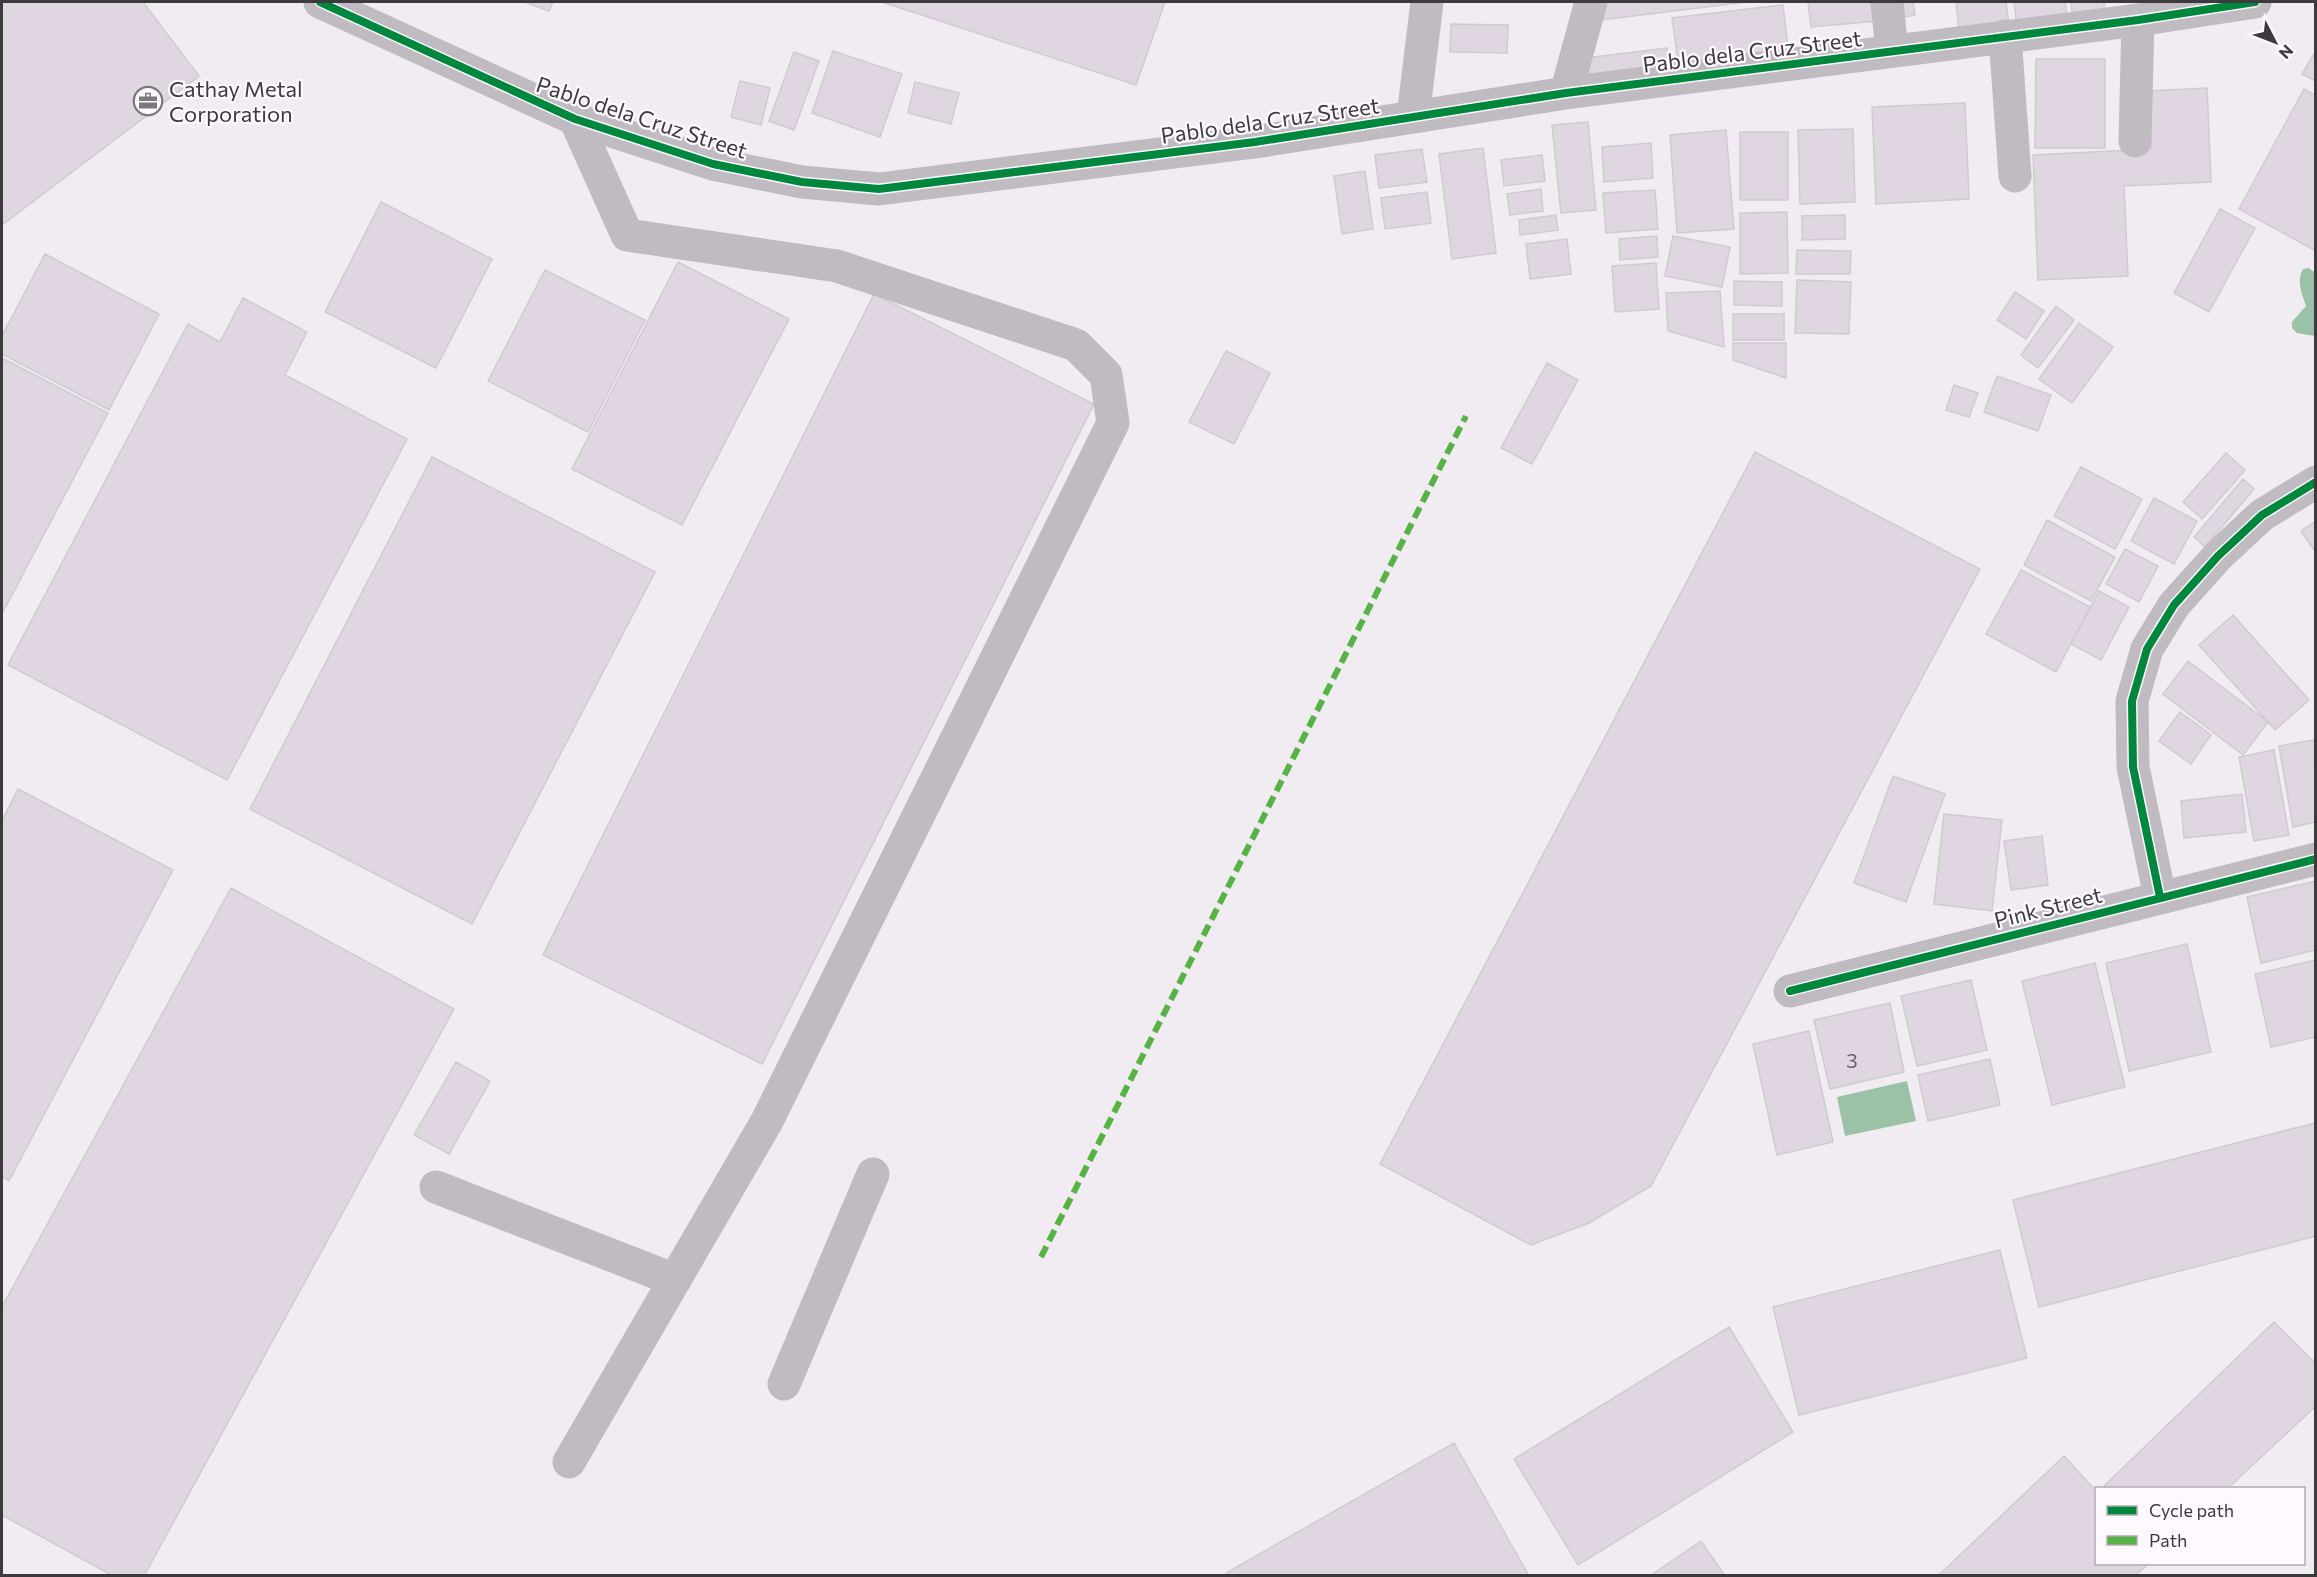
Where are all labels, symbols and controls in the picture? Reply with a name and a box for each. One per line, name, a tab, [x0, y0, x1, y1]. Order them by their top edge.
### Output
north arrow	[2245, 12, 2305, 72]
street label: Pablo dela Cruz Street	[1641, 24, 1863, 78]
text: N	[2275, 42, 2298, 63]
street label: Pablo dela Cruz Street	[533, 70, 751, 164]
place label: Cathay Metal Corporation	[169, 75, 303, 127]
office icon: Cathay Metal Corporation	[132, 85, 164, 117]
street label: Pablo dela Cruz Street	[1159, 91, 1381, 149]
street label: Pink Street	[1991, 881, 2105, 933]
house number: 3	[1846, 1048, 1858, 1072]
legend	[2095, 1487, 2305, 1565]
text: Cycle path	[2149, 1499, 2234, 1521]
text: Path	[2149, 1529, 2187, 1551]

